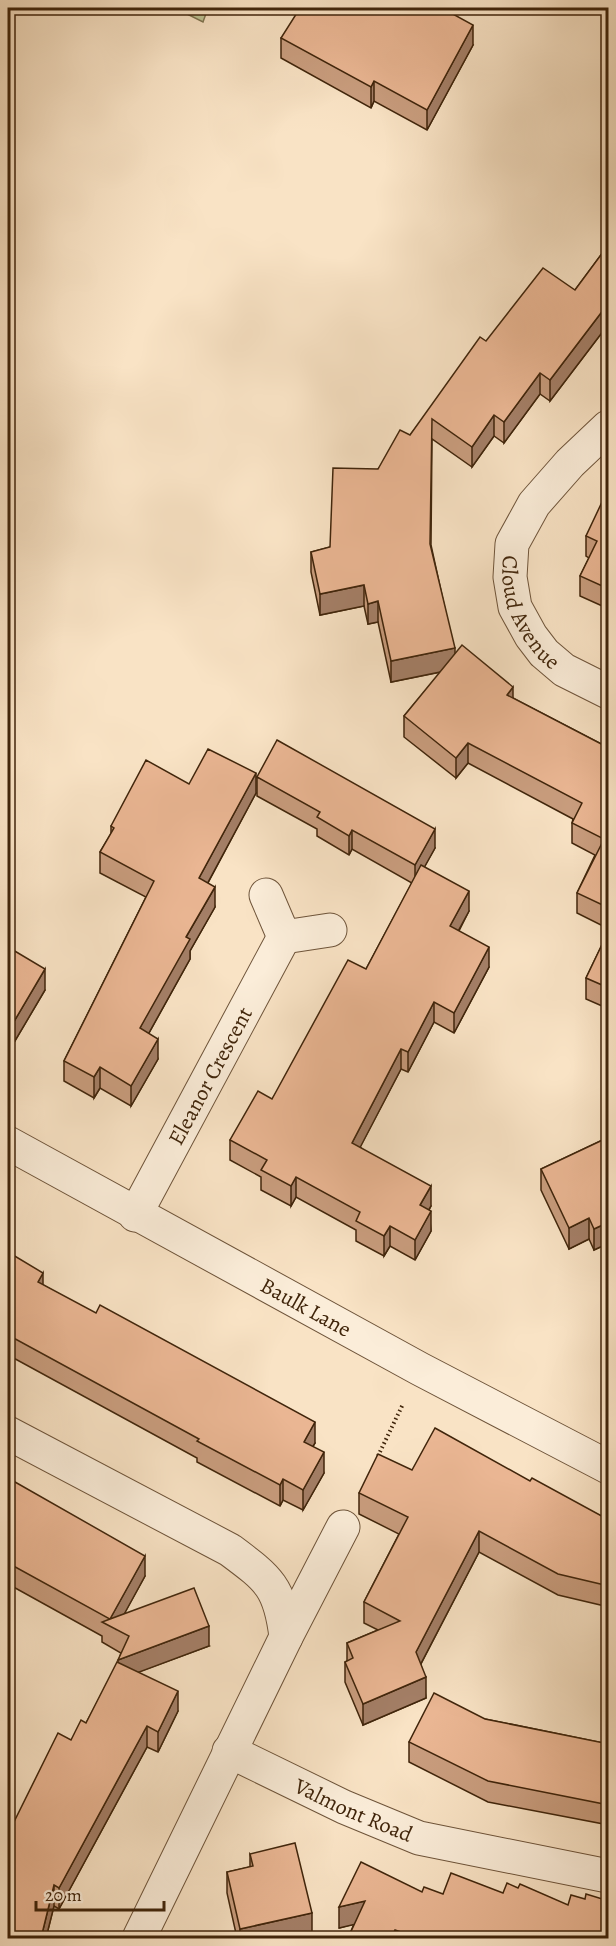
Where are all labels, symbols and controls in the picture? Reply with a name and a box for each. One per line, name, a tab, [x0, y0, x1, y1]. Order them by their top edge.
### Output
street label: Cloud Avenue	[494, 555, 566, 676]
street label: Eleanor Crescent	[161, 1002, 260, 1151]
street label: Baulk Lane	[255, 1270, 356, 1344]
street label: Valmont Road	[288, 1771, 417, 1850]
scale bar	[36, 1874, 164, 1912]
text: 20 m	[45, 1883, 82, 1907]

